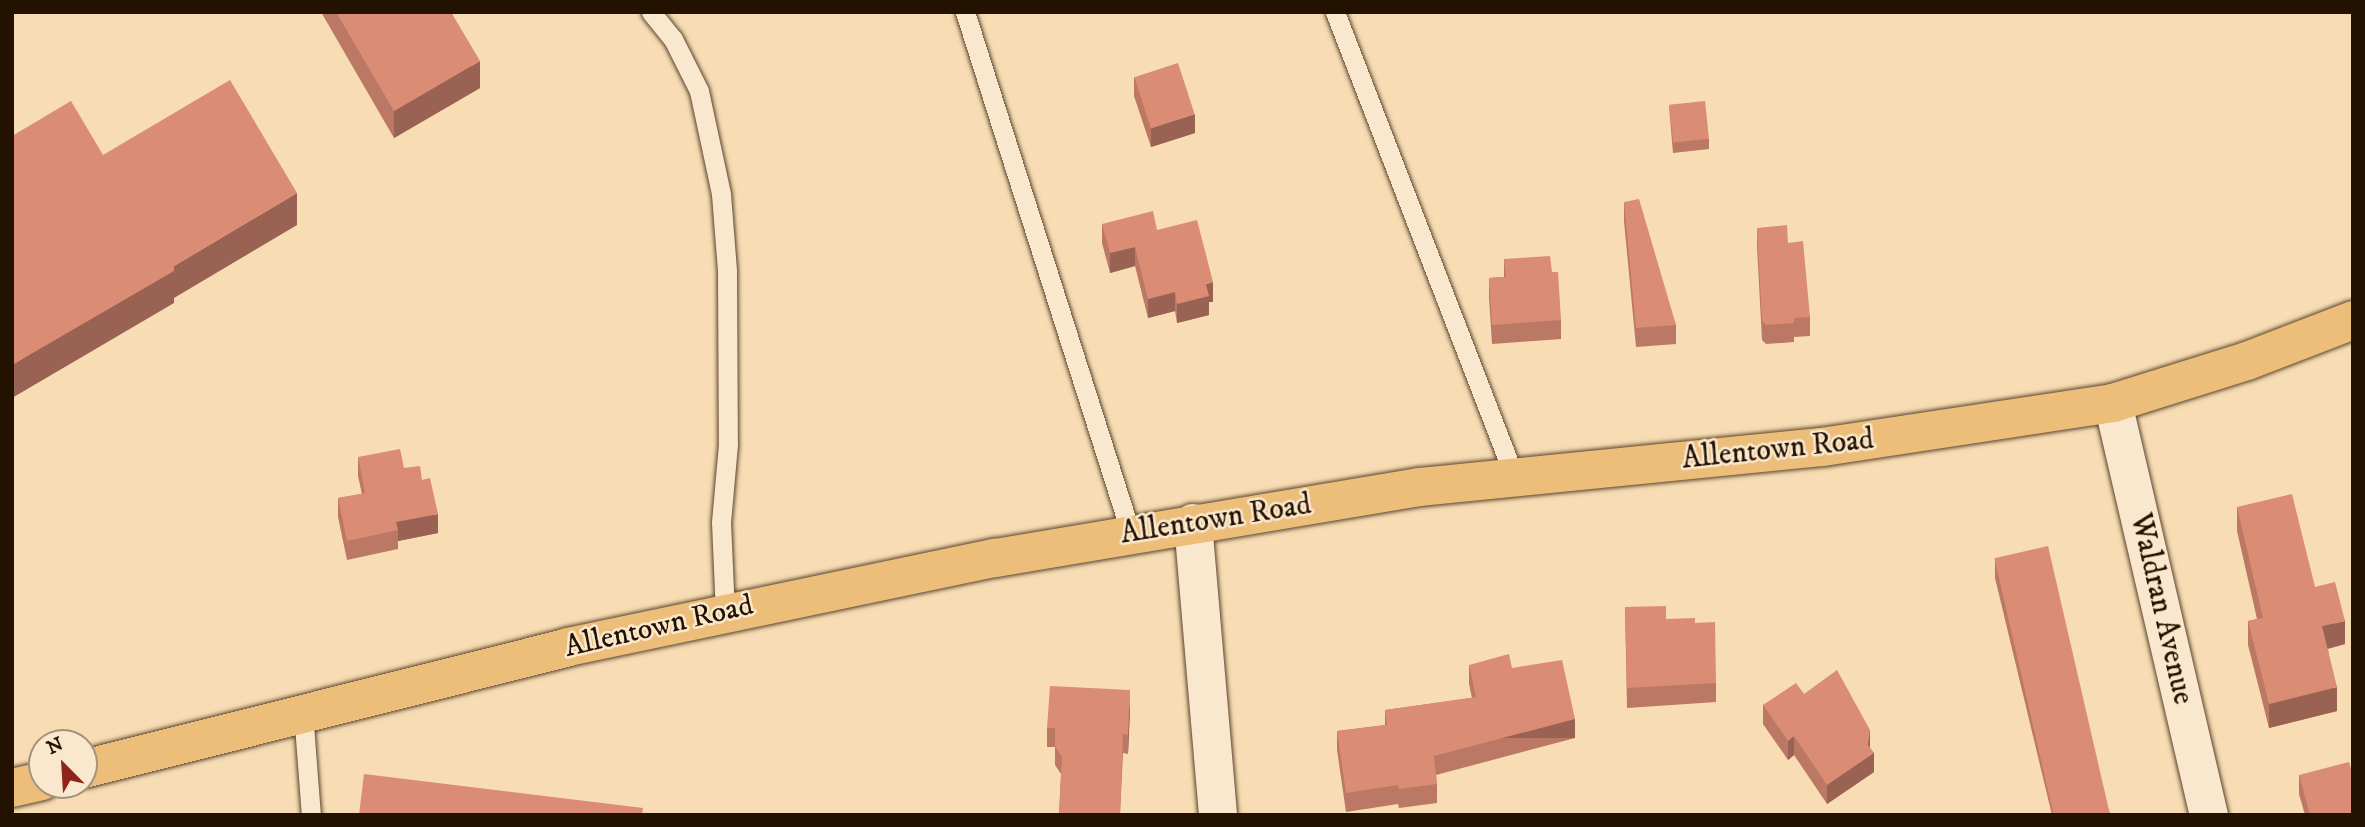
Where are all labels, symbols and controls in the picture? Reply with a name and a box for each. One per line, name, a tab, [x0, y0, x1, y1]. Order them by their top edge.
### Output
street label: Allentown Road	[1680, 422, 1876, 478]
street label: Allentown Road	[1118, 487, 1314, 553]
street label: Waldran Avenue	[2122, 510, 2200, 708]
street label: Allentown Road	[561, 588, 757, 666]
north arrow	[28, 729, 98, 799]
text: N	[43, 733, 67, 760]

